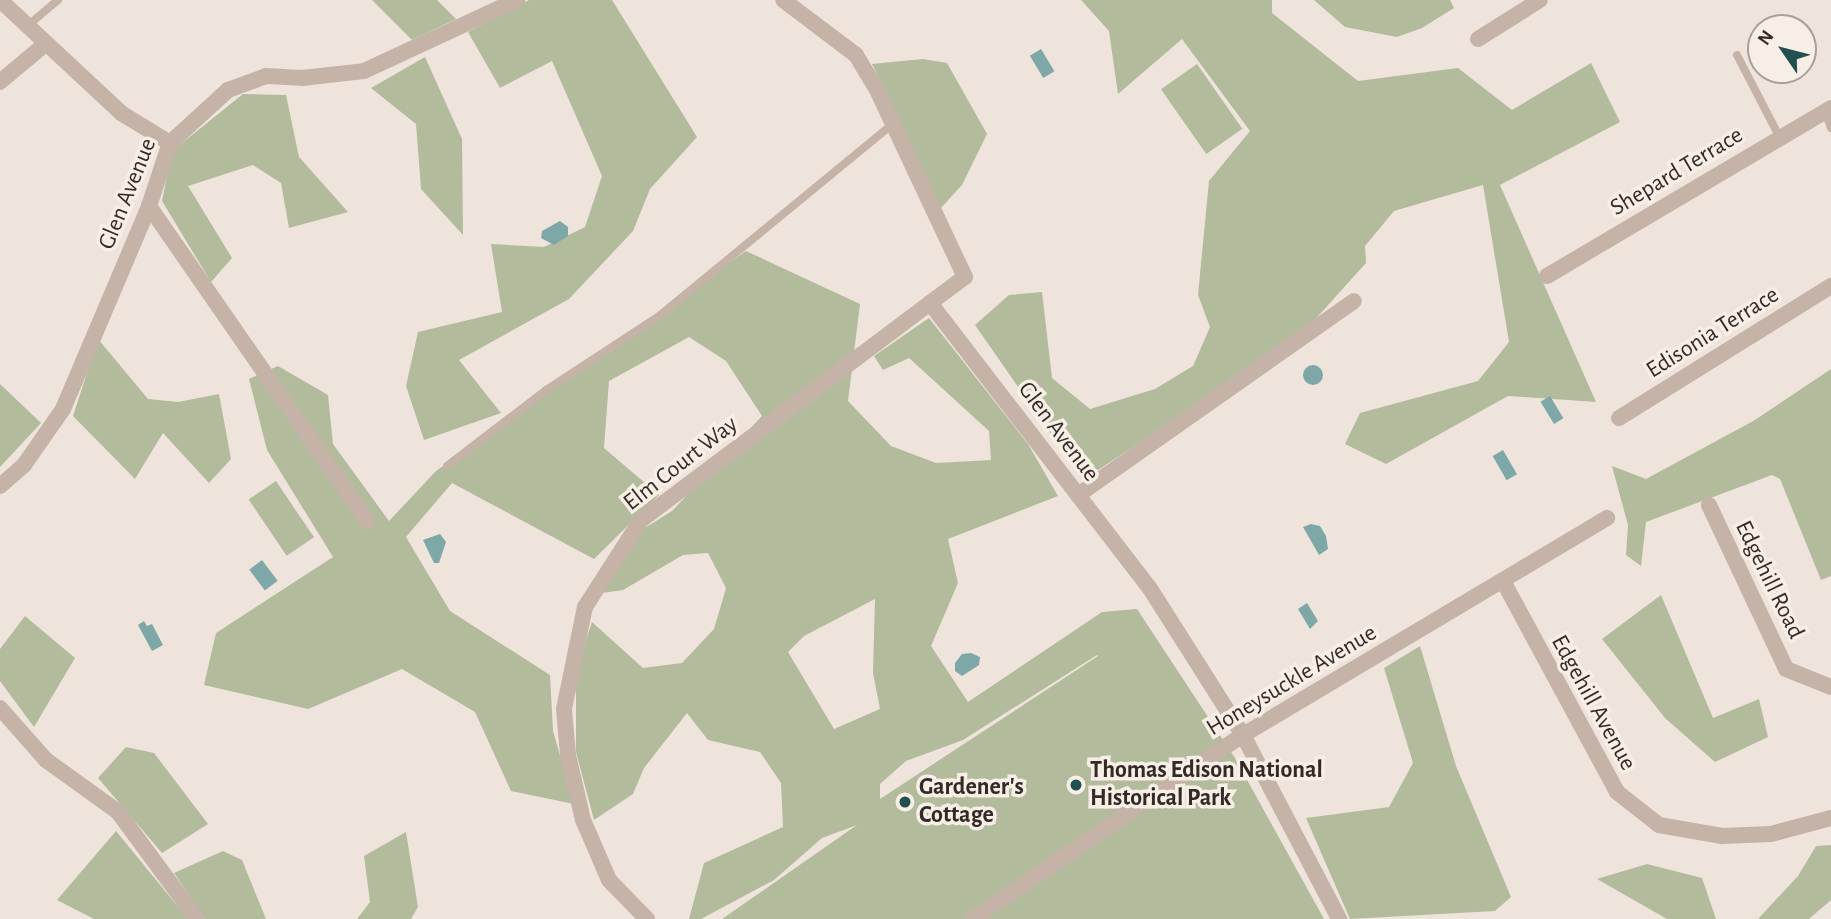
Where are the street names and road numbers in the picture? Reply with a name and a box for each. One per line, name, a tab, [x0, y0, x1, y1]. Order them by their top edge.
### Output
street label: Shepard Terrace	[1605, 121, 1749, 223]
street label: Glen Avenue	[93, 134, 163, 254]
street label: Edisonia Terrace	[1641, 281, 1785, 385]
street label: Glen Avenue	[1011, 376, 1105, 488]
street label: Elm Court Way	[618, 410, 744, 518]
street label: Edgehill Road	[1728, 516, 1810, 644]
street label: Honeysuckle Avenue	[1202, 619, 1382, 743]
street label: Edgehill Avenue	[1544, 630, 1642, 776]

